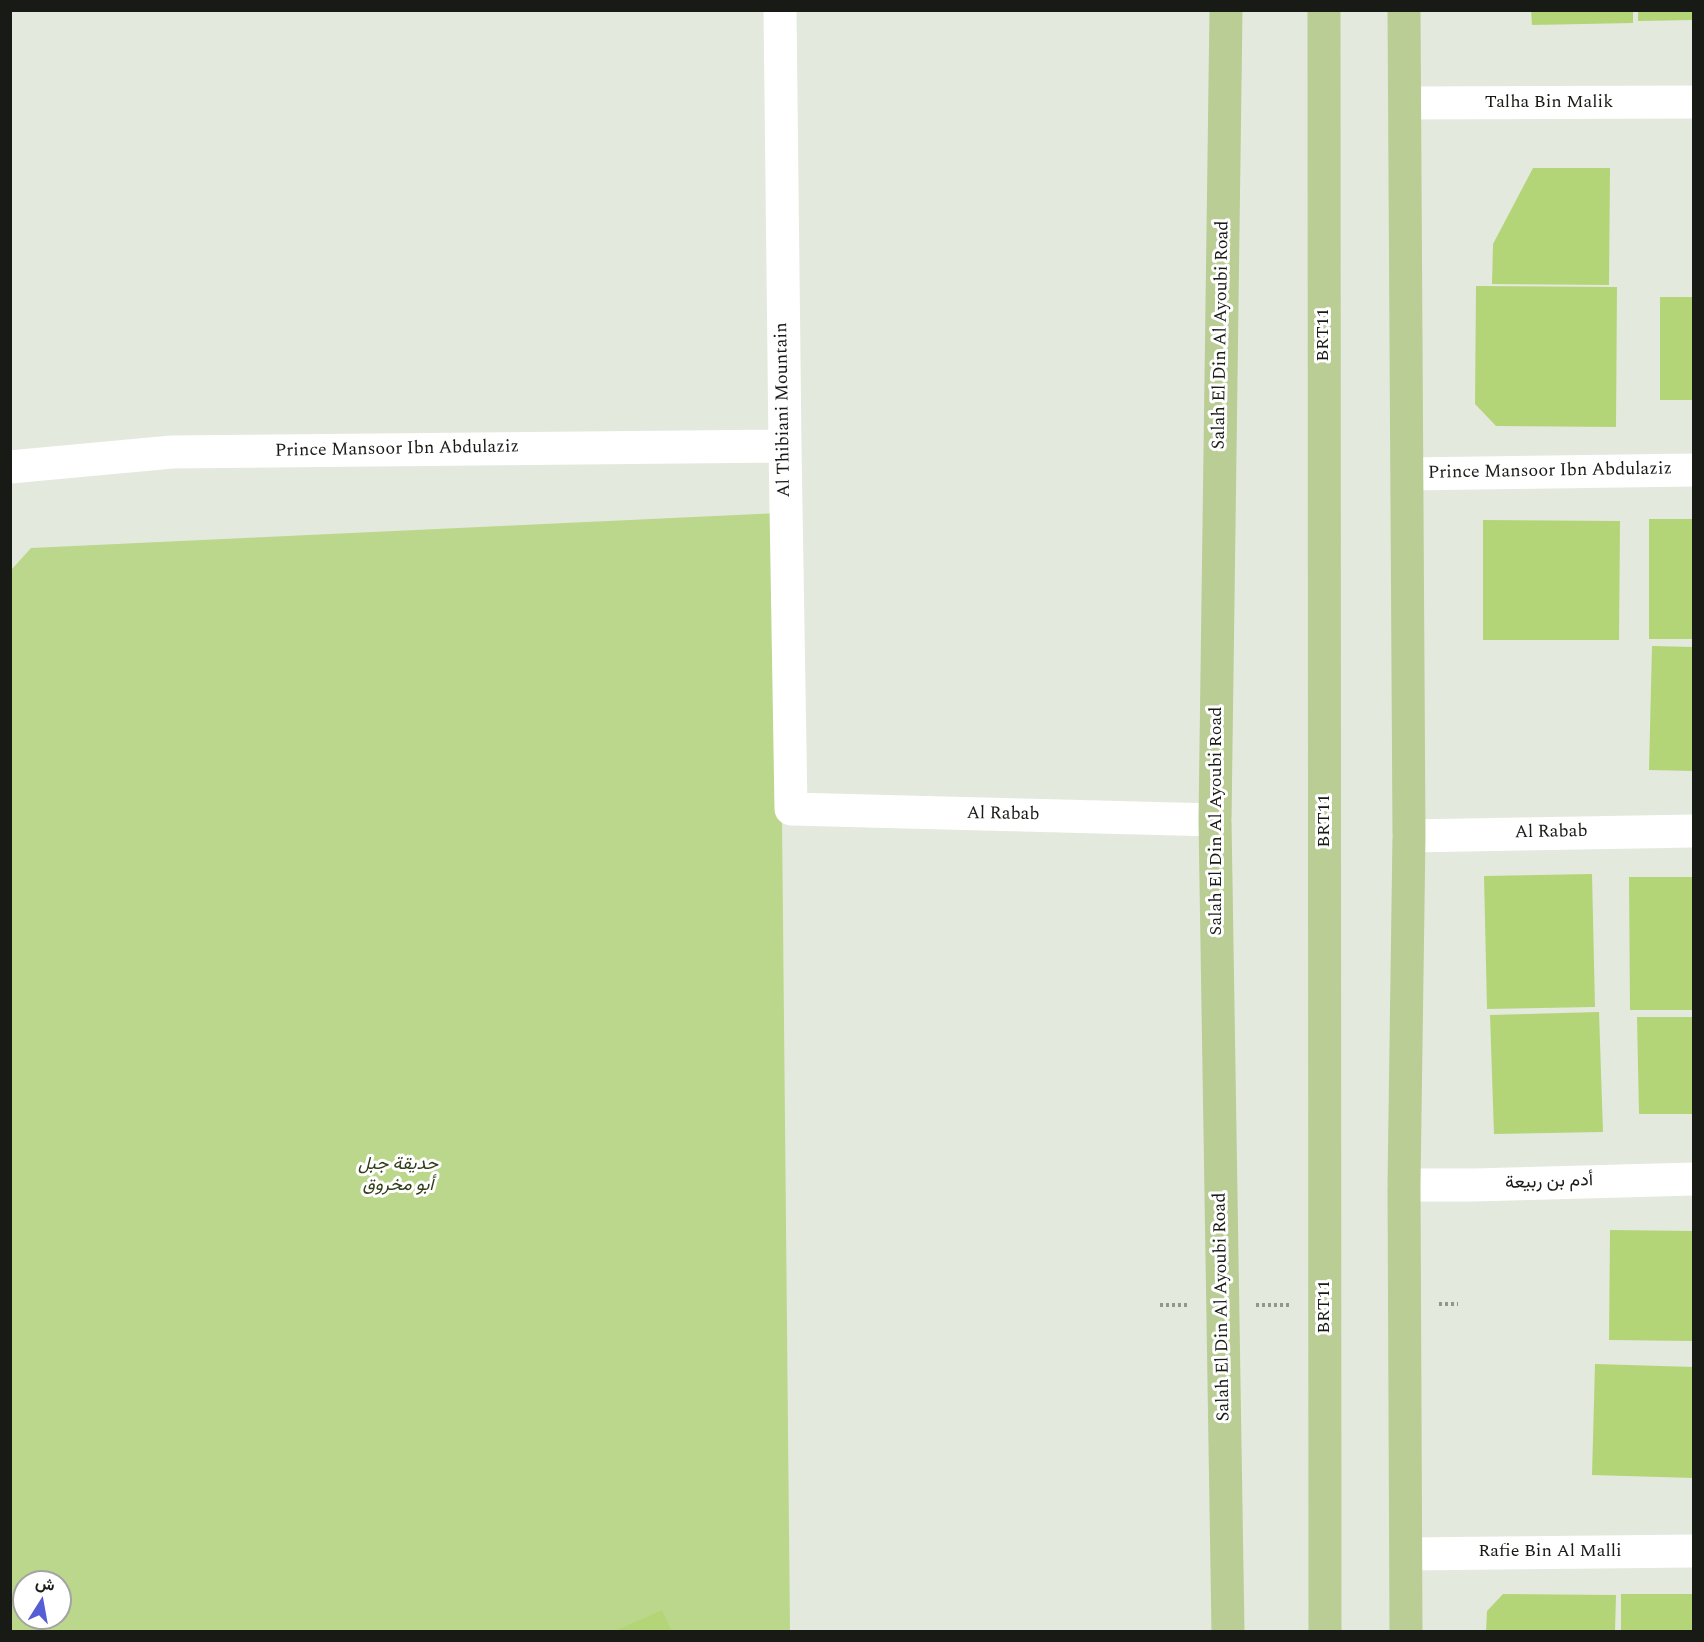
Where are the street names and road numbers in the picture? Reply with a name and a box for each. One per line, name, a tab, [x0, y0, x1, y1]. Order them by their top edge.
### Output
street label: Talha Bin Malik	[1485, 92, 1613, 114]
street label: Salah El Din Al Ayoubi Road	[1209, 220, 1235, 450]
street label: BRT11	[1313, 308, 1335, 362]
street label: Al Thibiani Mountain	[772, 322, 796, 498]
street label: Prince Mansoor Ibn Abdulaziz	[275, 437, 519, 463]
street label: Prince Mansoor Ibn Abdulaziz	[1428, 459, 1672, 485]
street label: Salah El Din Al Ayoubi Road	[1206, 707, 1228, 935]
street label: BRT11	[1314, 794, 1336, 848]
street label: Al Rabab	[966, 804, 1040, 826]
street label: Al Rabab	[1514, 822, 1588, 844]
street label: أدم بن ربيعة	[1505, 1171, 1593, 1195]
street label: Salah El Din Al Ayoubi Road	[1210, 1192, 1236, 1422]
street label: BRT11	[1314, 1280, 1336, 1334]
street label: Rafie Bin Al Malli	[1478, 1541, 1622, 1563]

